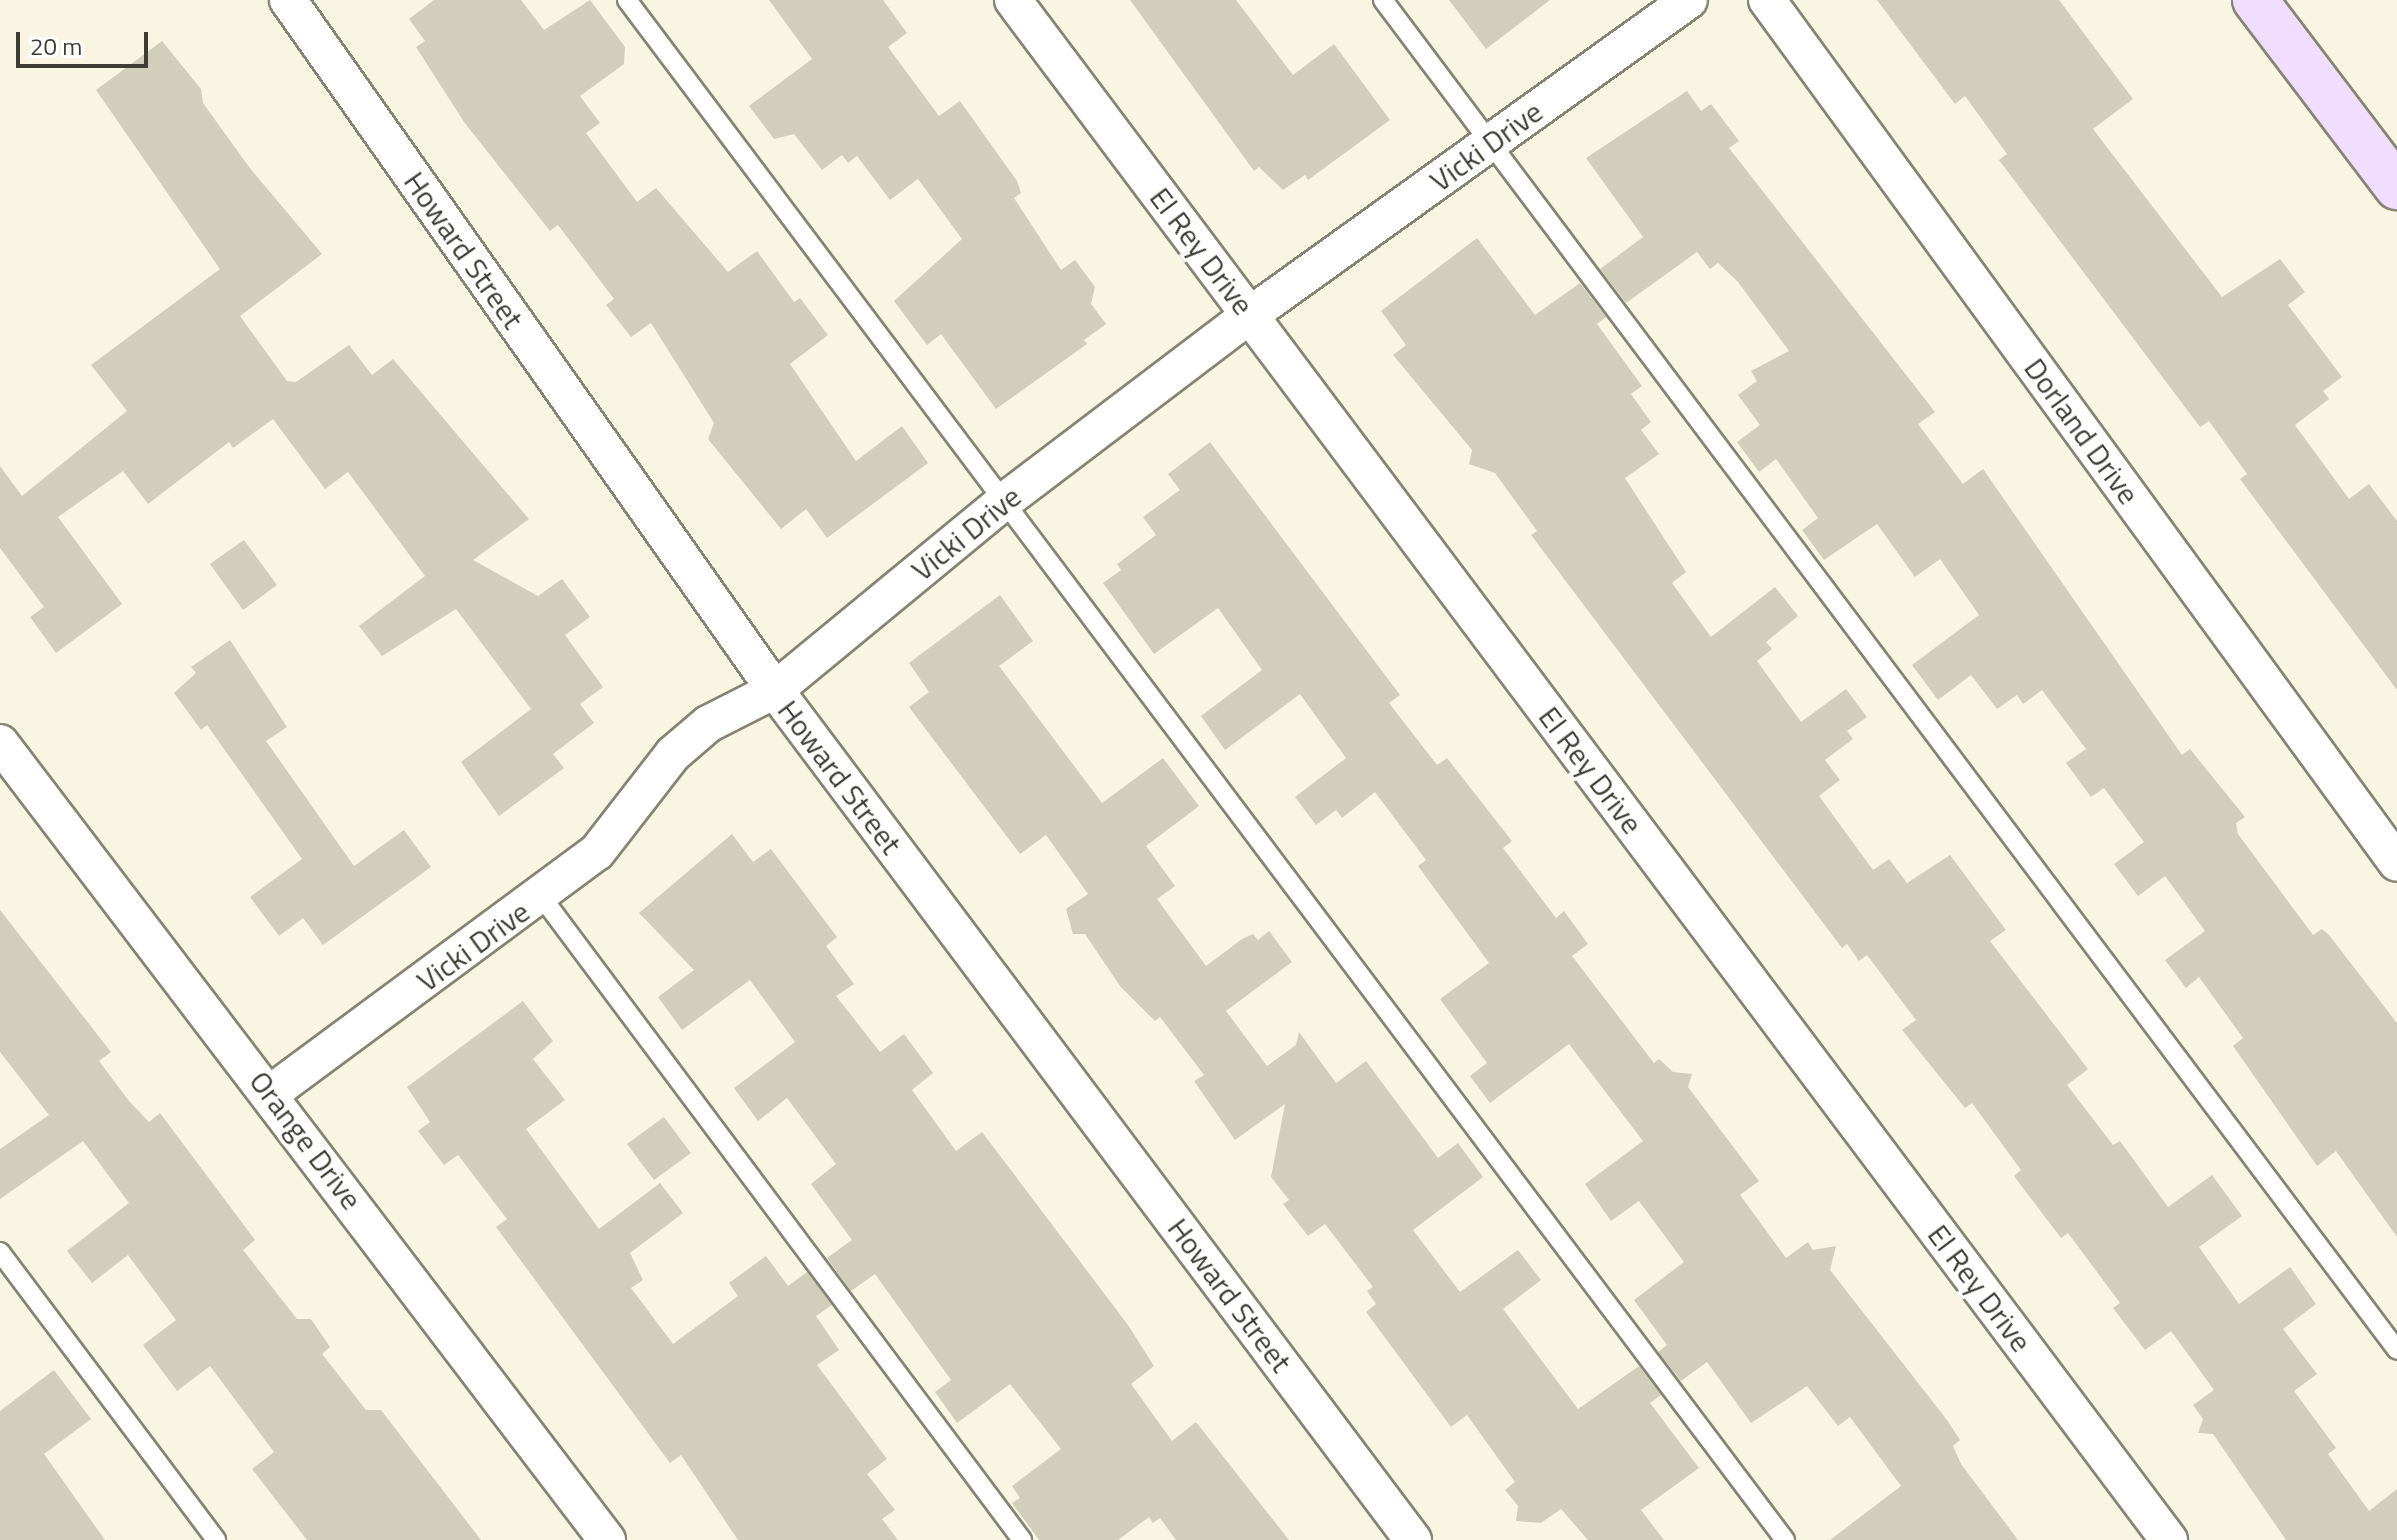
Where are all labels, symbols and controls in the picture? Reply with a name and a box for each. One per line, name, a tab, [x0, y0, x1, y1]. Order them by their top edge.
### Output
scale bar	[20, 16, 152, 66]
text: 20 m	[30, 28, 82, 64]
street label: Vicki Drive	[1423, 93, 1549, 199]
street label: Howard Street	[397, 165, 531, 335]
street label: El Rey Drive	[1143, 180, 1261, 322]
street label: Dorland Drive	[2017, 351, 2147, 511]
street label: Vicki Drive	[904, 478, 1028, 588]
street label: Howard Street	[770, 693, 910, 861]
street label: El Rey Drive	[1532, 699, 1650, 841]
street label: Vicki Drive	[410, 893, 536, 999]
street label: Orange Drive	[242, 1064, 370, 1216]
street label: Howard Street	[1160, 1211, 1300, 1379]
street label: El Rey Drive	[1921, 1217, 2039, 1359]

